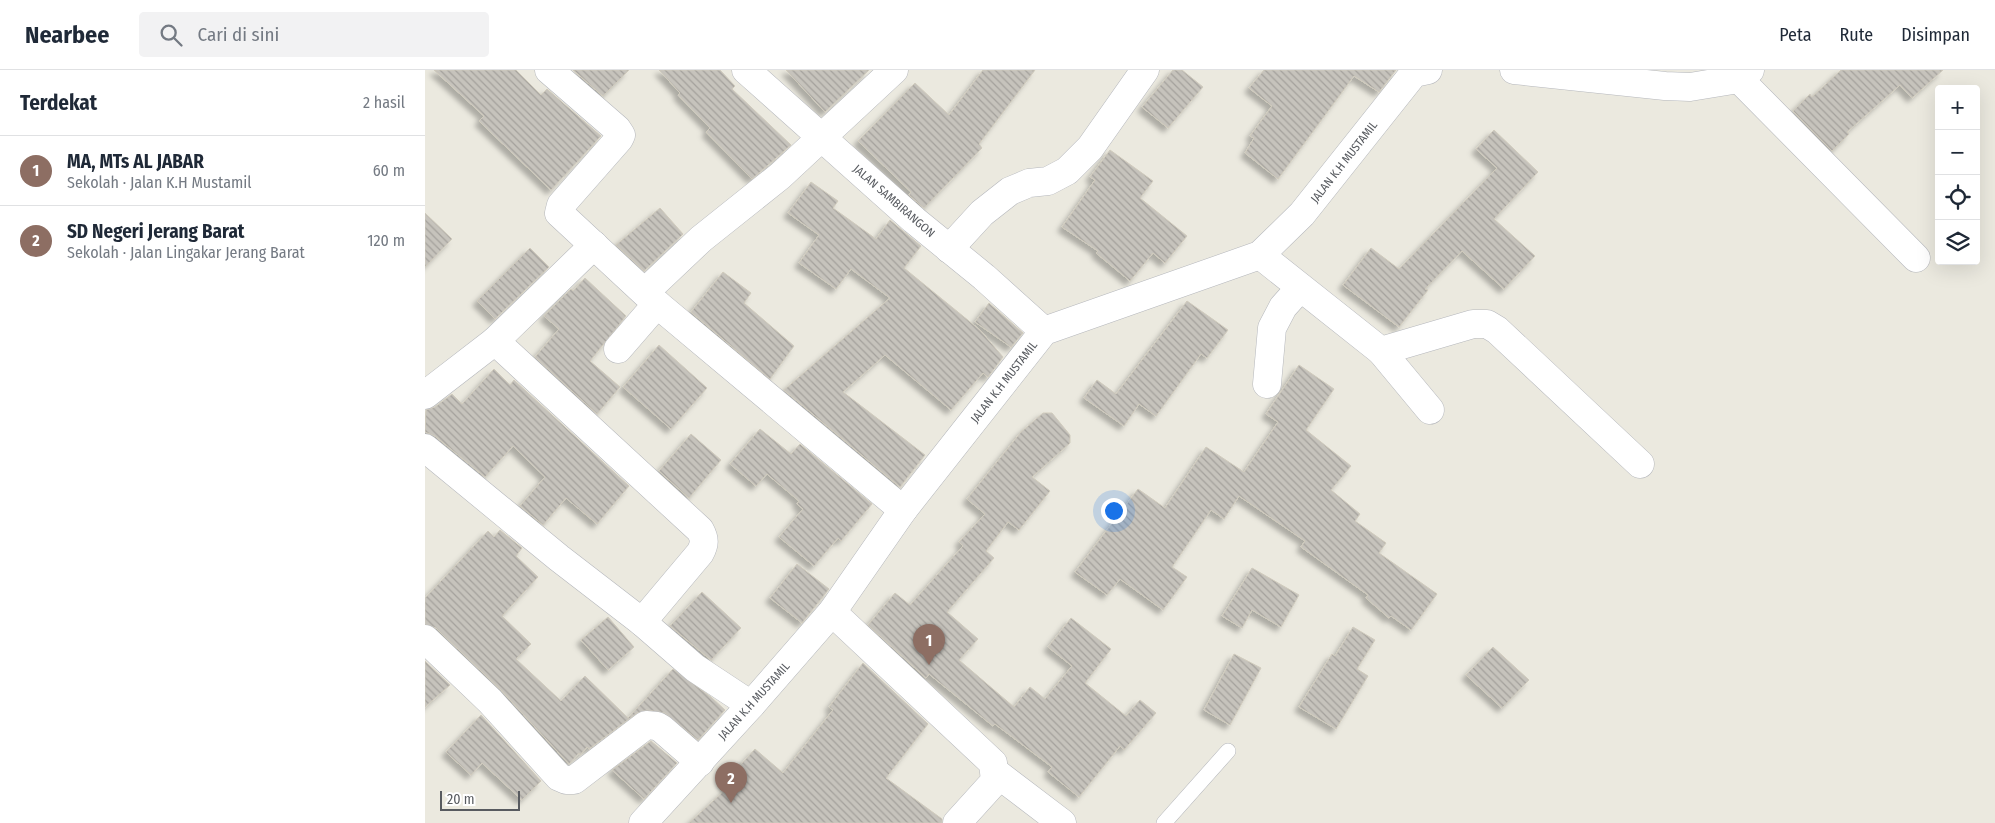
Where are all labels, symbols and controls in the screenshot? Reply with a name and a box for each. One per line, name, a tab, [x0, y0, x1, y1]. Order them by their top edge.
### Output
search box	[139, 12, 489, 57]
text: Nearbee	[25, 21, 109, 49]
icon: search	[157, 21, 185, 49]
text: Cari di sini	[197, 23, 279, 46]
text: Peta	[1779, 24, 1811, 46]
text: Rute	[1839, 24, 1873, 46]
text: Disimpan	[1901, 24, 1970, 46]
map controls	[1935, 85, 1980, 265]
button: +	[1935, 85, 1980, 130]
text: Terdekat	[20, 90, 97, 116]
text: 2 hasil	[363, 93, 405, 112]
street label: JALAN K.H MUSTAMIL	[1308, 118, 1381, 206]
button: −	[1935, 130, 1980, 175]
text: MA, MTs AL JABAR	[67, 150, 204, 173]
text: 1	[33, 161, 39, 180]
text: 60 m	[373, 161, 405, 180]
street label: JALAN SAMBIRANGON	[850, 162, 938, 240]
text: Sekolah · Jalan K.H Mustamil	[67, 173, 252, 192]
button: locate	[1935, 175, 1980, 220]
text: SD Negeri Jerang Barat	[67, 220, 245, 243]
button: layers	[1935, 220, 1980, 265]
text: 2	[32, 231, 40, 250]
text: 120 m	[367, 231, 405, 250]
text: Sekolah · Jalan Lingakar Jerang Barat	[67, 243, 305, 262]
street label: JALAN K.H MUSTAMIL	[968, 338, 1041, 426]
your location	[1101, 498, 1127, 524]
pin: 1	[913, 624, 945, 665]
street label: JALAN K.H MUSTAMIL	[715, 659, 793, 743]
pin: 2	[715, 762, 747, 803]
scale bar	[440, 788, 520, 811]
text: 20 m	[447, 791, 475, 808]

